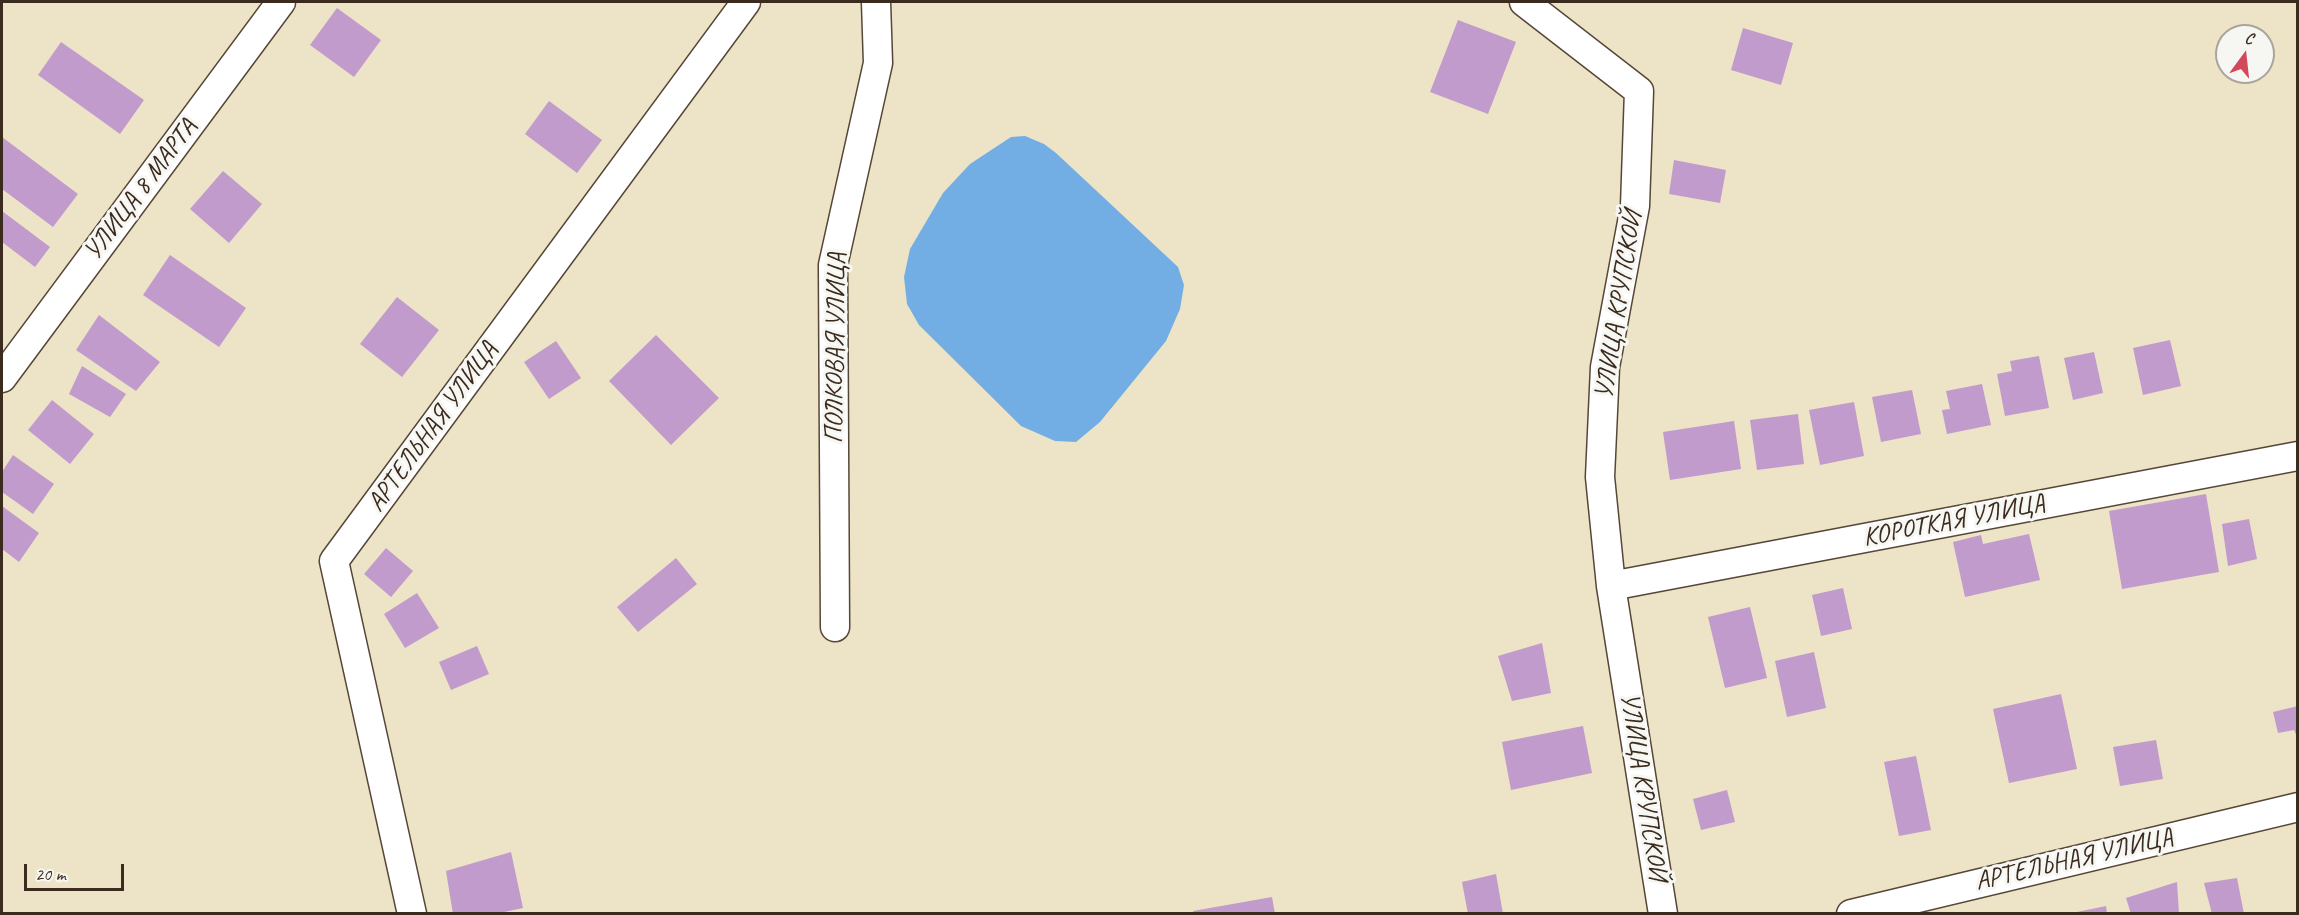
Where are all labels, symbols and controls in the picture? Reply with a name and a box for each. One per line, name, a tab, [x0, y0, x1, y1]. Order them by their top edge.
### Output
north arrow	[2215, 24, 2275, 84]
text: С	[2243, 28, 2256, 49]
street label: УЛИЦА 8 МАРТА	[78, 113, 204, 267]
street label: УЛИЦА КРУПСКОЙ	[1589, 209, 1649, 401]
street label: ПОЛКОВАЯ УЛИЦА	[819, 252, 853, 444]
street label: АРТЕЛЬНАЯ УЛИЦА	[361, 336, 505, 518]
street label: КОРОТКАЯ УЛИЦА	[1861, 488, 2047, 554]
street label: УЛИЦА КРУПСКОЙ	[1613, 691, 1673, 883]
street label: АРТЕЛЬНАЯ УЛИЦА	[1972, 822, 2176, 898]
scale bar	[27, 852, 128, 890]
text: 20 m	[35, 863, 66, 885]

